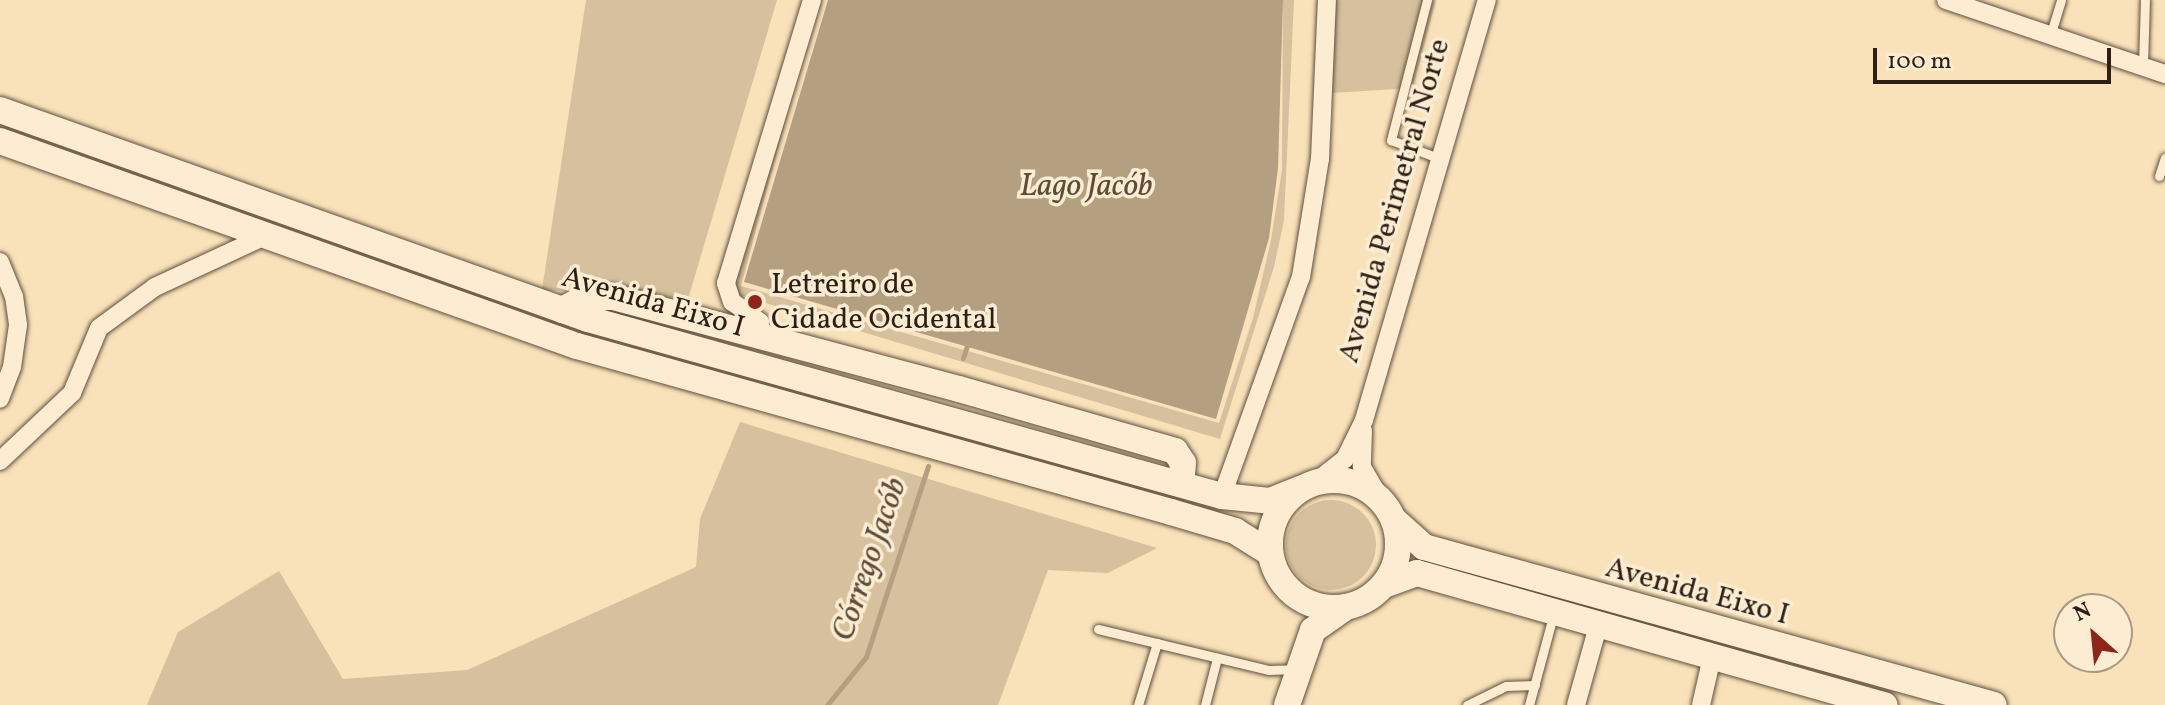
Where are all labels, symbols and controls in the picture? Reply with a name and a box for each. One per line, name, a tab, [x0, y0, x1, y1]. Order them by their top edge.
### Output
scale bar	[1877, 32, 2115, 82]
street label: Avenida Perimetral Norte	[1331, 35, 1459, 367]
text: 100 m	[1887, 45, 1952, 79]
water label: Lago Jacób	[1020, 168, 1152, 206]
street label: Avenida Eixo I	[557, 260, 749, 346]
place label: Letreiro de Cidade Ocidental	[771, 267, 996, 338]
marker: Letreiro de Cidade Ocidental	[746, 293, 764, 311]
water label: Córrego Jacób	[825, 474, 917, 646]
street label: Avenida Eixo I	[1601, 550, 1793, 634]
north arrow	[2053, 593, 2133, 673]
text: N	[2069, 596, 2097, 630]

